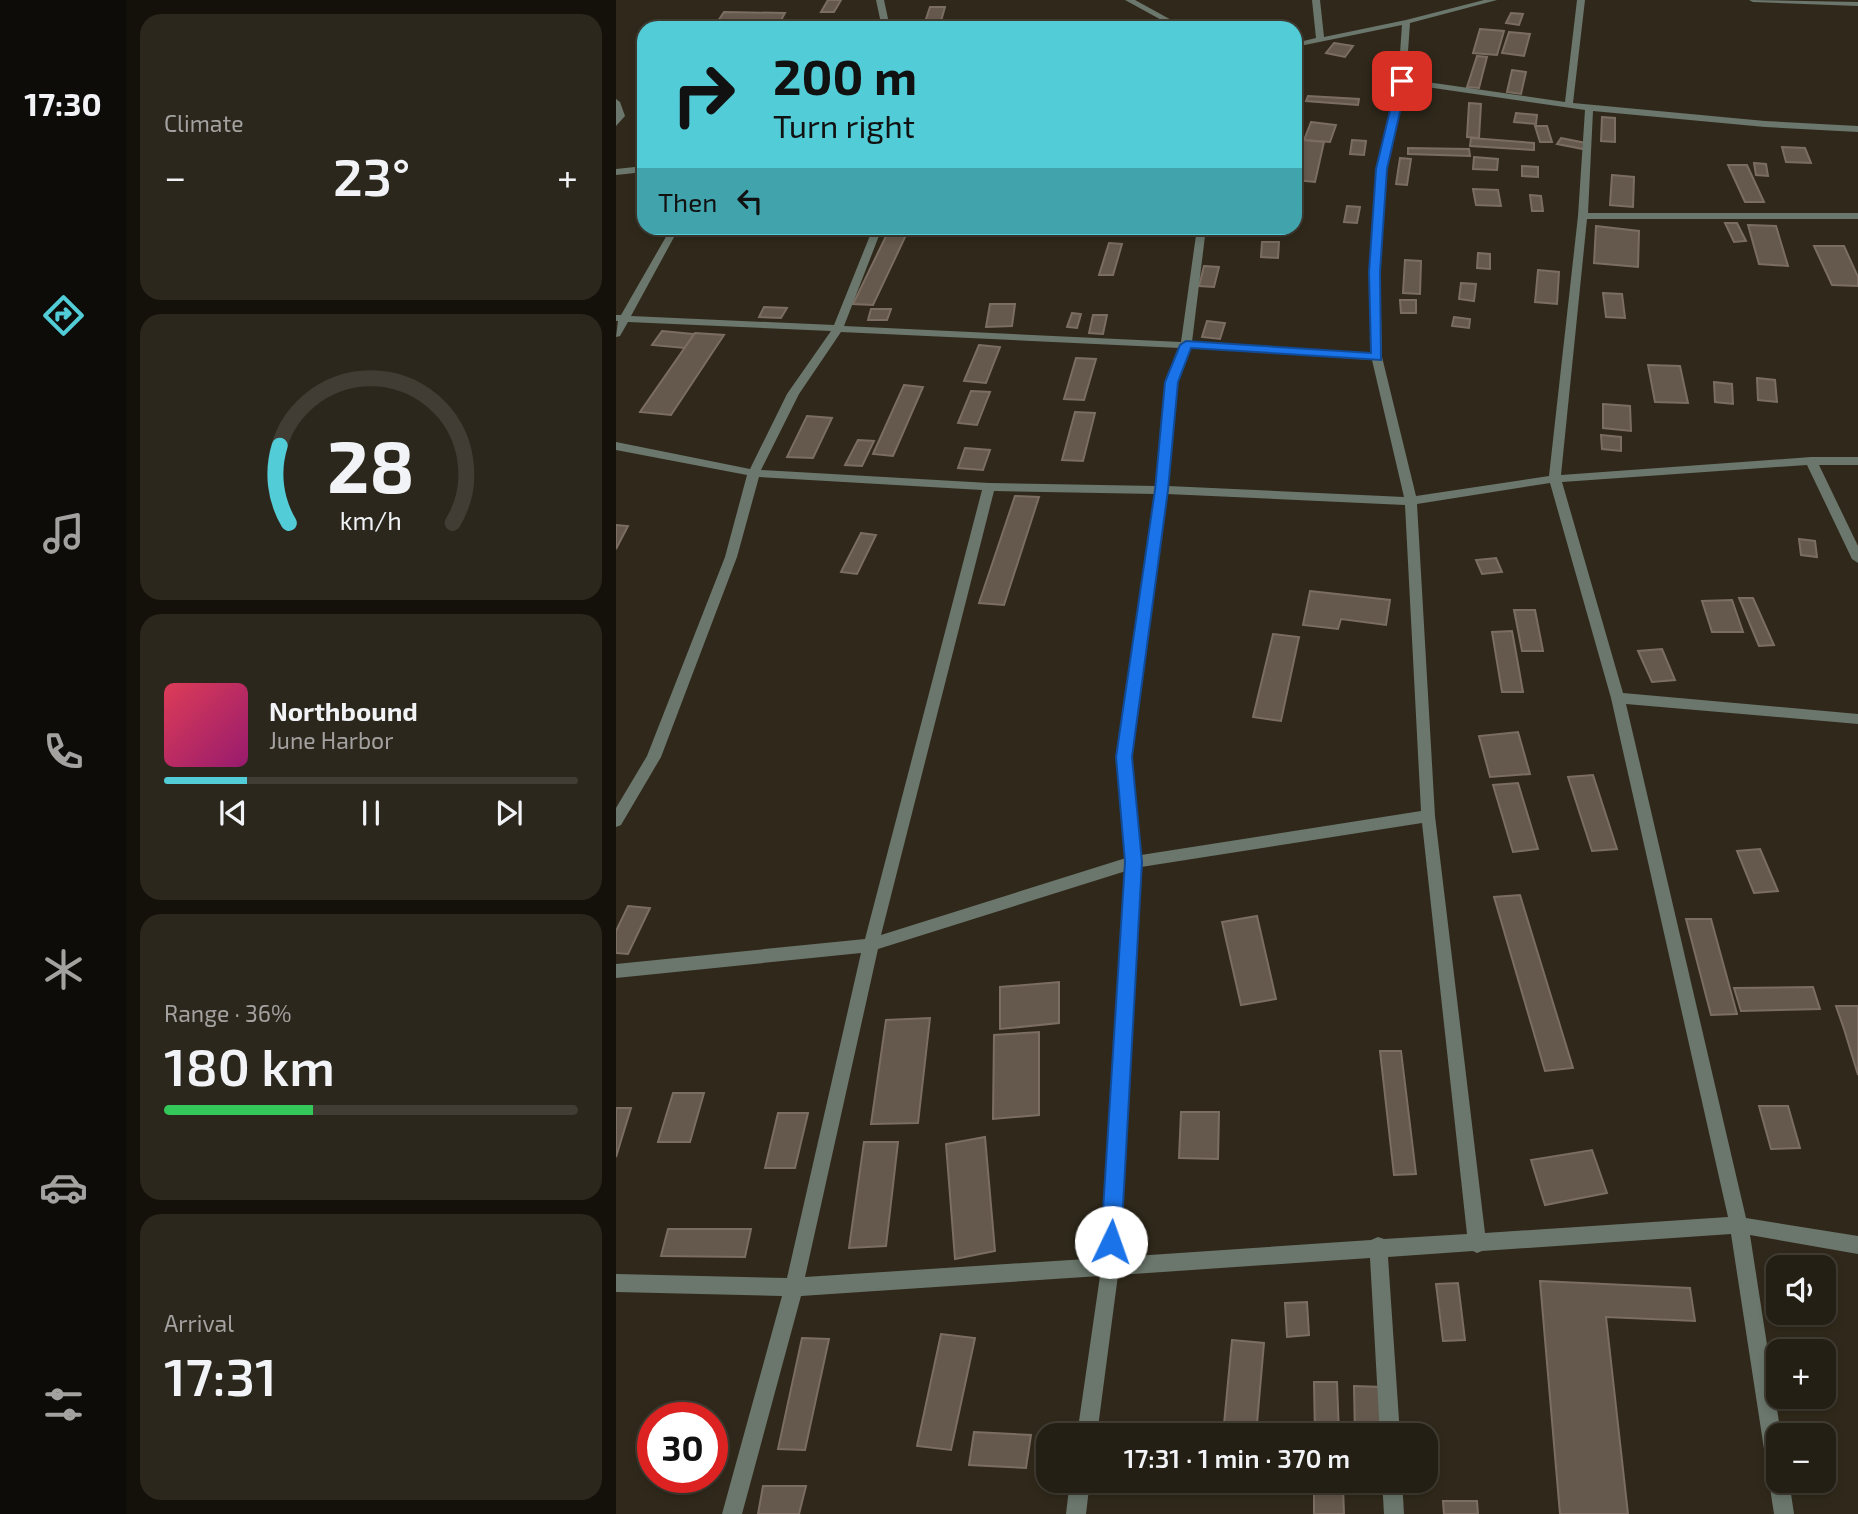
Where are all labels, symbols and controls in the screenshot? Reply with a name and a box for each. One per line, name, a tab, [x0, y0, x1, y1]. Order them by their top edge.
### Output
text: 200 m	[773, 46, 917, 105]
icon: right	[658, 49, 749, 140]
pin	[1372, 51, 1432, 111]
icon: arrive	[1383, 62, 1421, 100]
text: 17:30	[24, 84, 102, 122]
text: Turn right	[773, 106, 915, 144]
text: Climate	[164, 109, 244, 137]
text: 23°	[333, 144, 410, 206]
text: −	[164, 153, 186, 199]
text: +	[557, 153, 578, 199]
icon: left	[731, 182, 769, 220]
text: Then	[658, 186, 717, 217]
icon: directions	[39, 291, 88, 340]
text: 28	[327, 420, 415, 508]
text: km/h	[340, 505, 402, 535]
icon: music	[39, 509, 88, 558]
text: Northbound	[269, 695, 418, 726]
text: June Harbor	[269, 726, 393, 754]
icon: phone	[39, 727, 88, 776]
icon: previous	[214, 794, 252, 832]
icon: pause	[352, 794, 390, 832]
icon: next	[490, 794, 528, 832]
icon: climate	[39, 945, 88, 994]
text: Range · 36%	[164, 999, 292, 1027]
text: 180 km	[164, 1034, 335, 1096]
icon: car	[39, 1163, 88, 1212]
position arrow	[1074, 1205, 1148, 1279]
map controls	[1766, 1255, 1836, 1493]
button: sound	[1766, 1255, 1836, 1325]
text: Arrival	[164, 1309, 234, 1337]
button: +	[1766, 1339, 1836, 1409]
text: 17:31	[164, 1344, 277, 1406]
icon: filters	[39, 1380, 88, 1429]
speed limit sign: 30	[637, 1402, 728, 1493]
button: −	[1766, 1423, 1836, 1493]
text: 17:31 · 1 min · 370 m	[1124, 1442, 1350, 1473]

